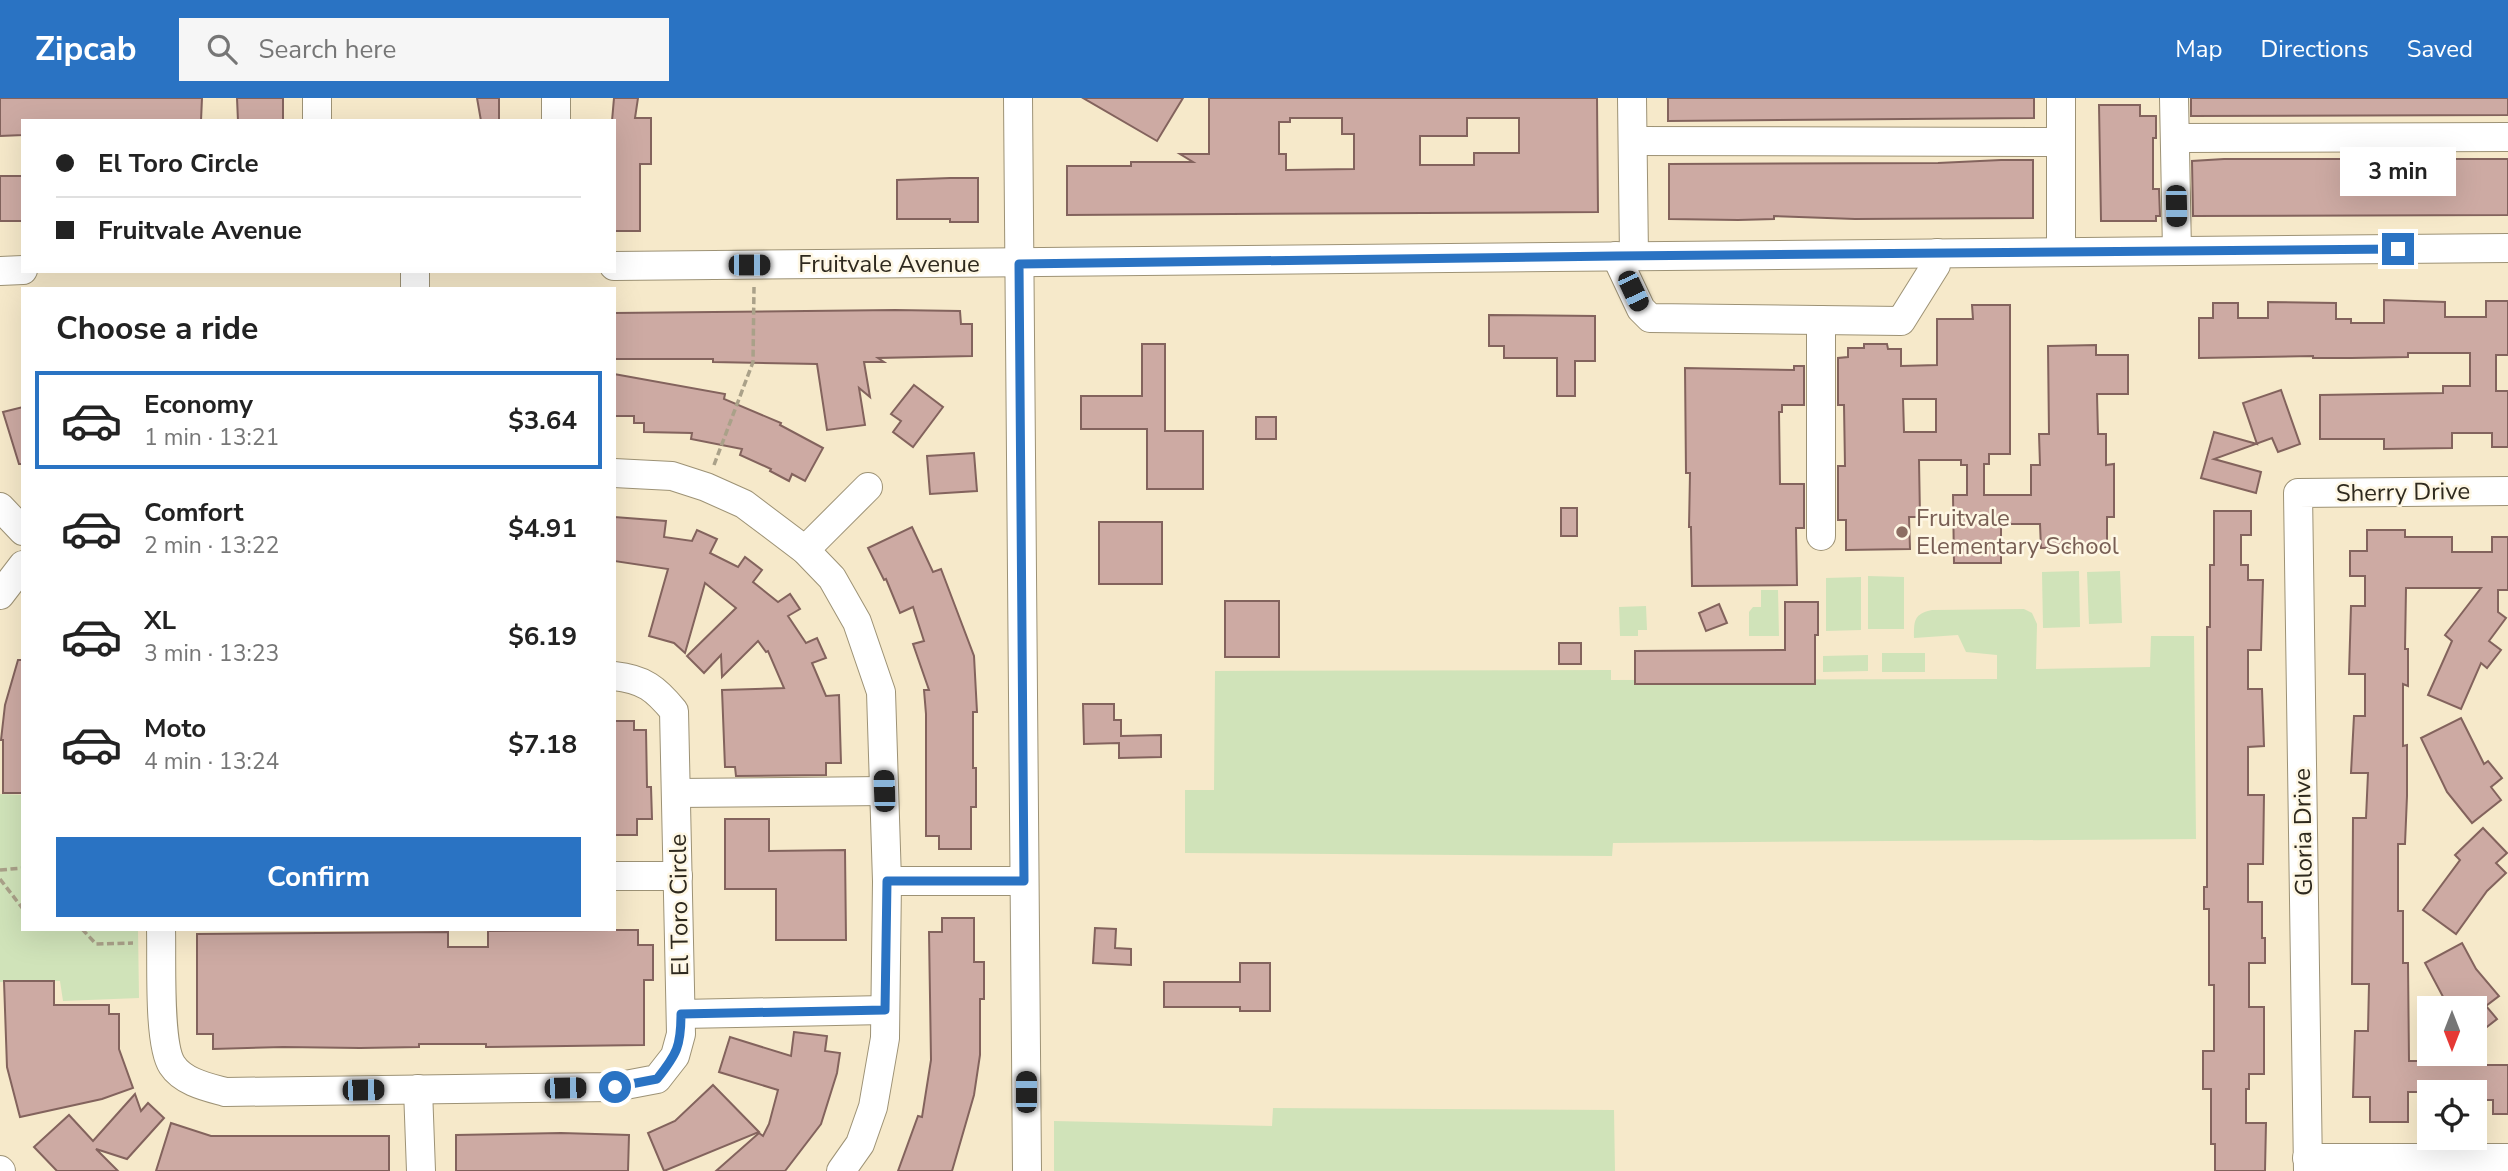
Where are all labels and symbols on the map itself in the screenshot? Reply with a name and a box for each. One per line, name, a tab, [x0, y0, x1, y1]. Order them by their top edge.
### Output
callout: 3 min	[2340, 148, 2456, 197]
car	[2166, 185, 2187, 227]
route end	[2382, 233, 2414, 265]
street label: Fruitvale Avenue	[798, 248, 980, 280]
car	[729, 255, 771, 276]
car	[1615, 268, 1652, 314]
street label: Sherry Drive	[2335, 475, 2471, 509]
place label: Fruitvale Elementary School	[1916, 502, 2119, 562]
marker: Fruitvale Elementary School	[1894, 524, 1910, 540]
street label: Gloria Drive	[2286, 768, 2320, 896]
car	[873, 770, 896, 812]
street label: El Toro Circle	[662, 834, 696, 976]
north arrow	[2417, 996, 2487, 1066]
route start	[599, 1071, 631, 1103]
car	[1016, 1071, 1037, 1113]
car	[544, 1077, 587, 1099]
car	[342, 1079, 385, 1101]

